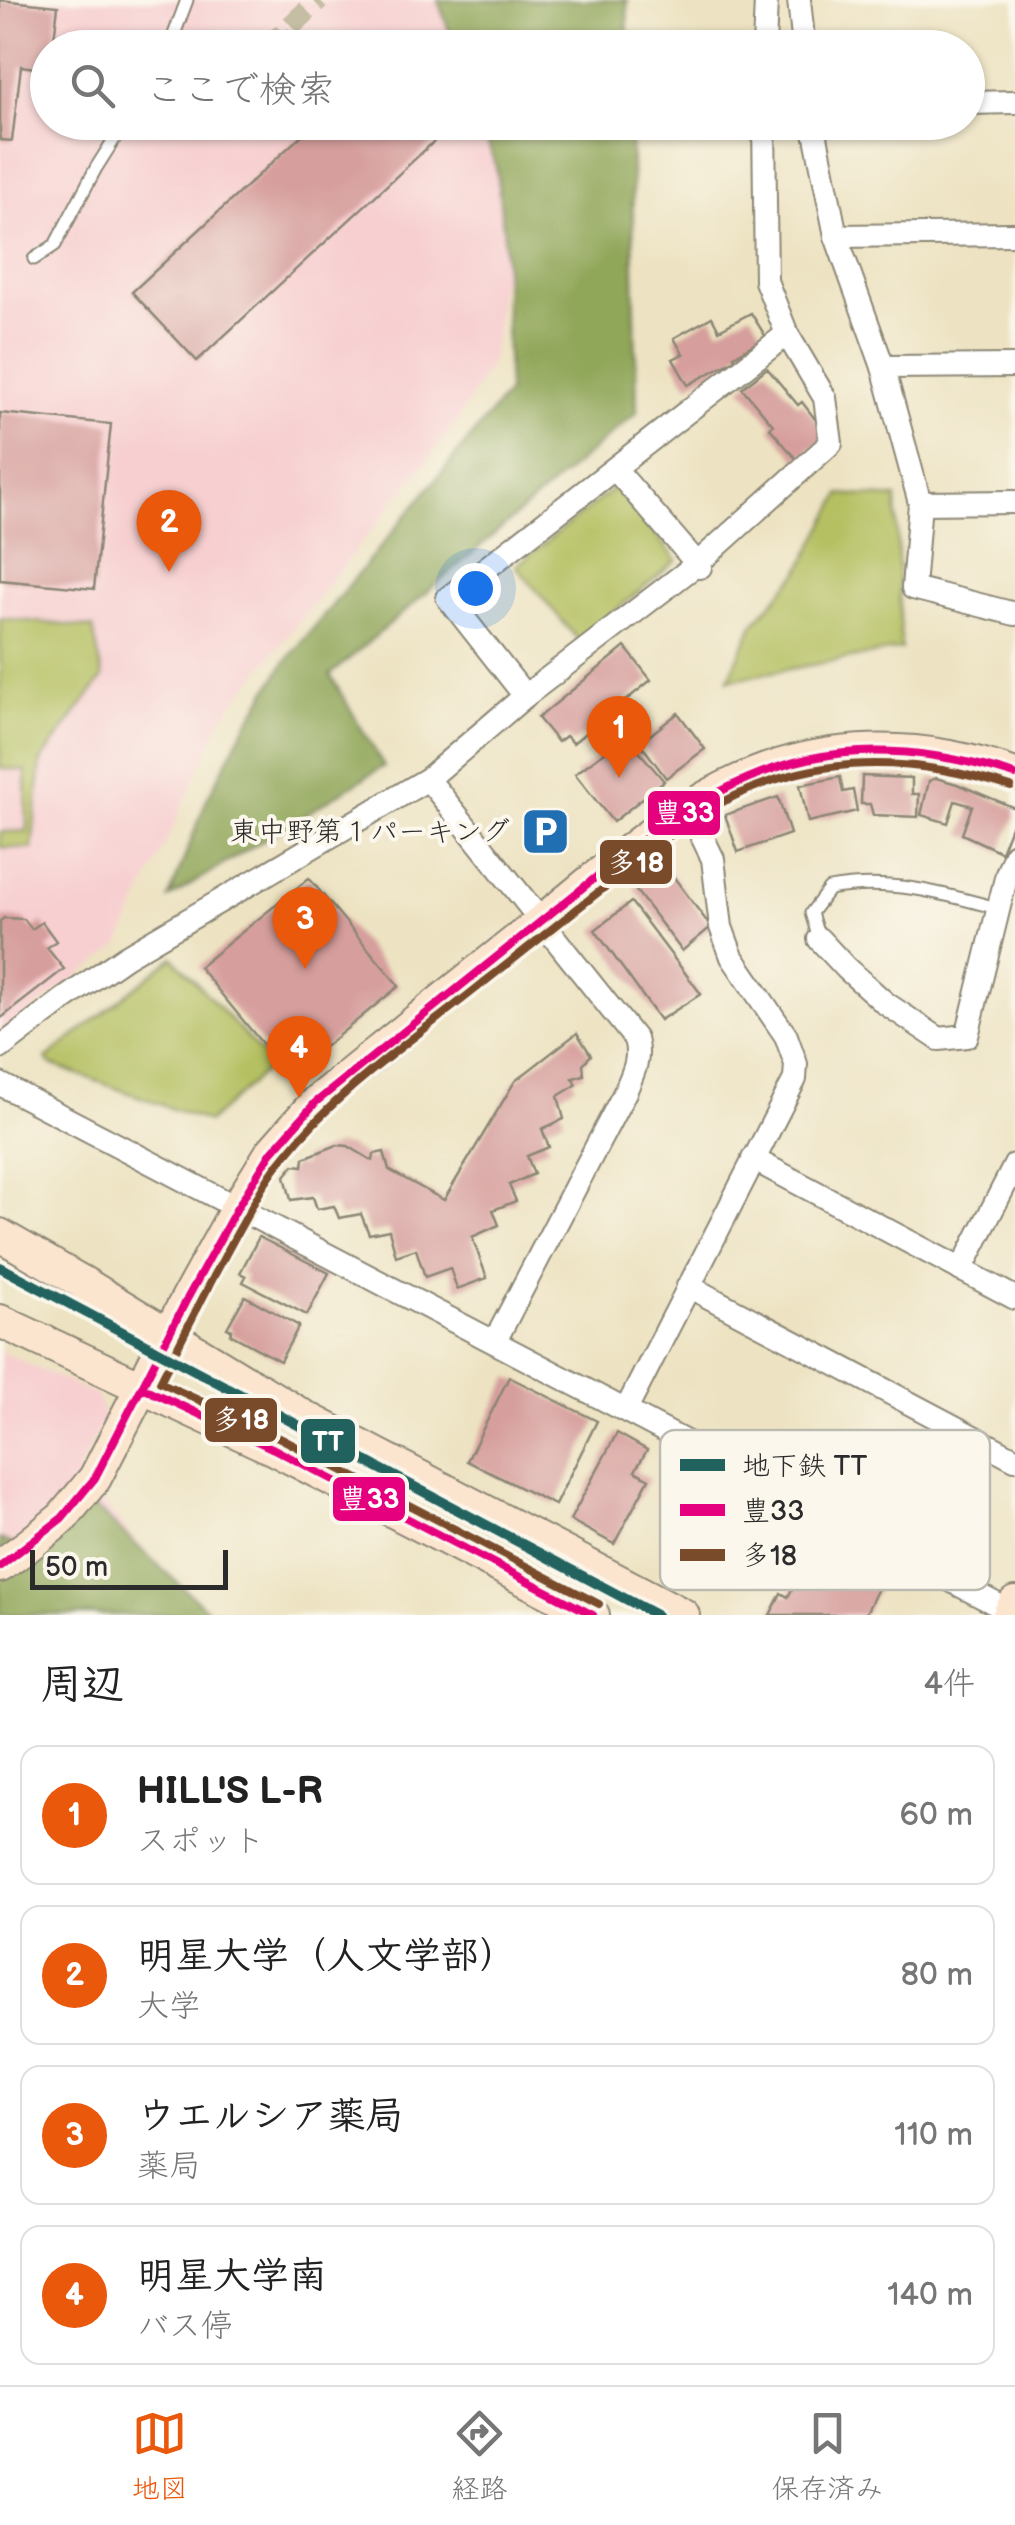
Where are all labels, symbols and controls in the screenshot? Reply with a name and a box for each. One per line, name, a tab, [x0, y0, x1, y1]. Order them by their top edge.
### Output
search box	[30, 30, 985, 140]
icon: search	[65, 58, 120, 113]
text: ここで検索	[145, 68, 335, 113]
pin: 2	[136, 490, 202, 572]
your location	[450, 563, 501, 614]
pin: 1	[586, 696, 652, 778]
line badge: 豊33	[646, 789, 722, 837]
text: 豊33	[654, 797, 714, 830]
parking icon: 東中野第１パーキング	[519, 806, 571, 858]
place label: 東中野第１パーキング	[230, 816, 510, 849]
line badge: 多18	[598, 838, 674, 886]
text: 多18	[608, 847, 664, 880]
pin: 3	[272, 886, 338, 969]
pin: 4	[266, 1016, 332, 1098]
line badge: 多18	[203, 1396, 279, 1444]
text: 多18	[213, 1404, 269, 1437]
line badge: TT	[299, 1417, 357, 1465]
text: TT	[312, 1426, 344, 1459]
legend	[660, 1430, 990, 1590]
text: 地下鉄 TT	[742, 1450, 867, 1483]
line badge: 豊33	[331, 1475, 407, 1523]
text: 豊33	[339, 1483, 399, 1516]
text: 豊33	[742, 1495, 804, 1528]
text: 多18	[742, 1540, 797, 1573]
scale bar	[30, 1545, 228, 1590]
text: 50 m	[45, 1551, 108, 1584]
text: 周辺	[40, 1660, 124, 1711]
text: 4件	[923, 1665, 975, 1704]
text: HILL'S L-R	[137, 1769, 323, 1814]
text: 1	[68, 1796, 81, 1835]
text: 60 m	[900, 1796, 973, 1835]
text: スポット	[137, 1822, 265, 1861]
text: 明星大学（人文学部）	[137, 1934, 517, 1979]
text: 2	[65, 1956, 84, 1995]
text: 80 m	[900, 1956, 973, 1995]
text: 大学	[137, 1987, 201, 2026]
text: ウエルシア薬局	[137, 2094, 404, 2139]
text: 3	[65, 2116, 84, 2155]
text: 110 m	[894, 2116, 973, 2155]
text: 薬局	[137, 2147, 201, 2186]
text: 明星大学南	[137, 2254, 327, 2299]
text: 4	[65, 2276, 84, 2315]
text: 140 m	[887, 2276, 973, 2315]
text: バス停	[137, 2307, 233, 2346]
tab: 地図	[132, 2406, 188, 2506]
tab: 経路	[451, 2406, 507, 2506]
tab: 保存済み	[771, 2406, 883, 2506]

